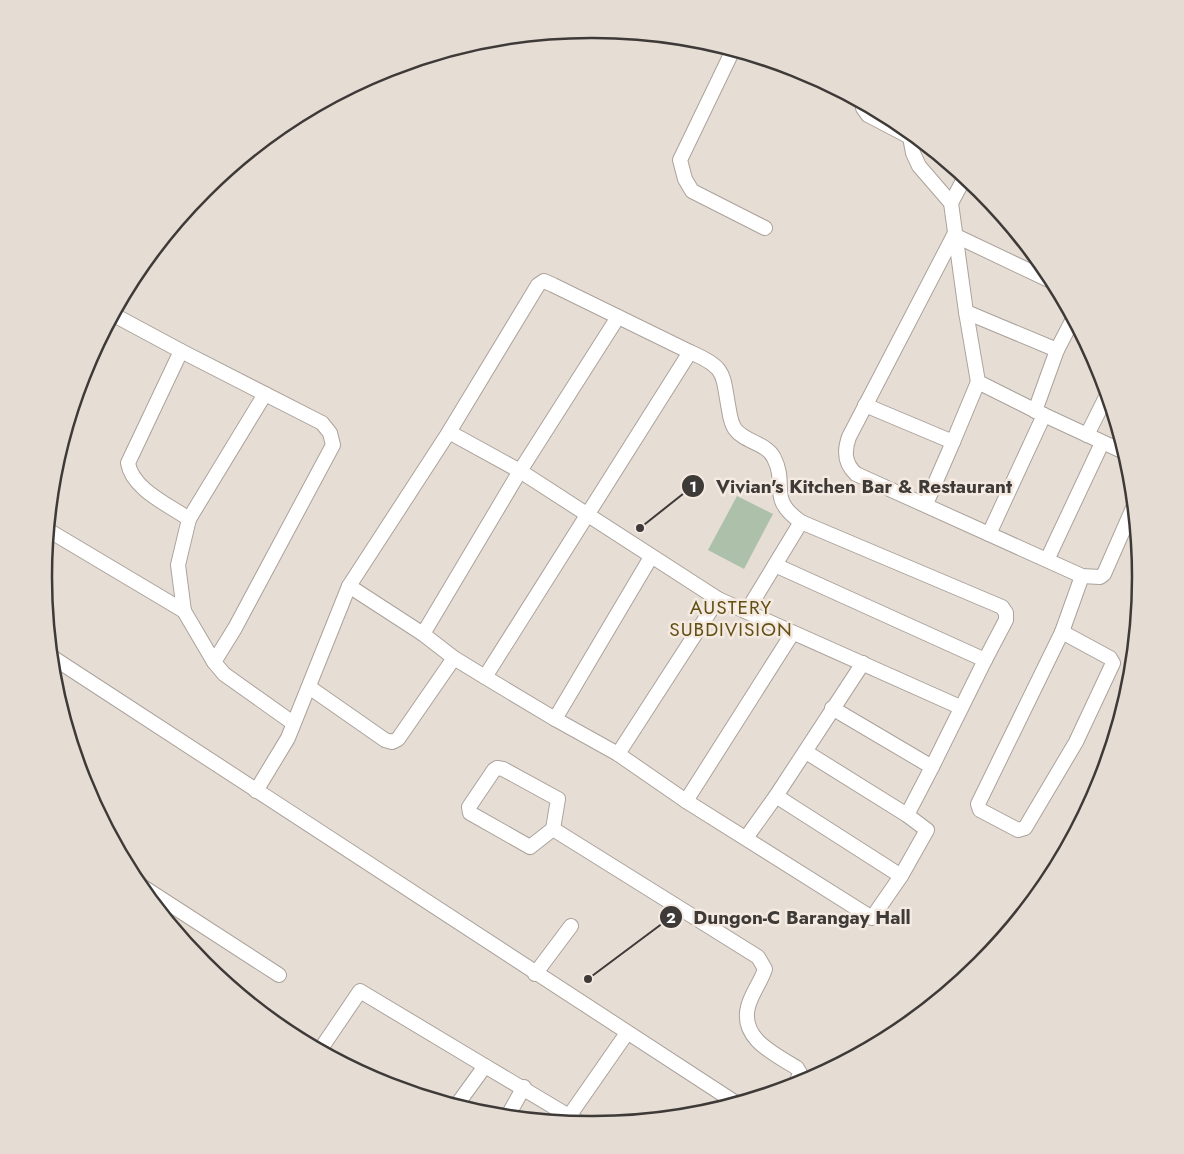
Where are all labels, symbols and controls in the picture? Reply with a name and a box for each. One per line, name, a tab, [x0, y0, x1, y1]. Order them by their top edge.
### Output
callout: Vivian's Kitchen Bar & Restaurant	[681, 469, 1022, 503]
text: Vivian's Kitchen Bar & Restaurant	[715, 473, 1012, 500]
text: 1	[689, 476, 697, 498]
district label: AUSTERY SUBDIVISION	[669, 594, 793, 643]
callout: Dungon-C Barangay Hall	[658, 900, 921, 934]
text: Dungon-C Barangay Hall	[693, 904, 911, 931]
text: 2	[666, 907, 676, 929]

